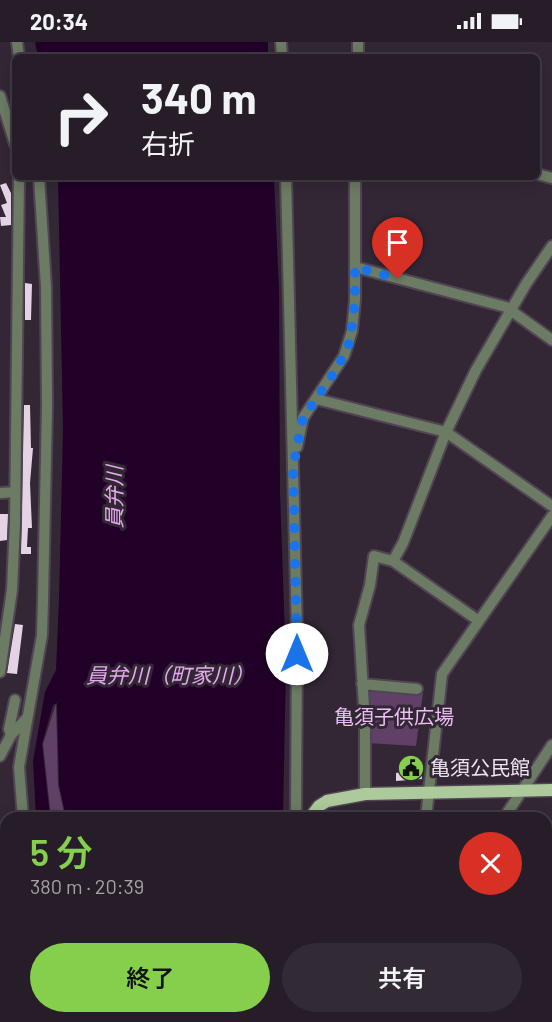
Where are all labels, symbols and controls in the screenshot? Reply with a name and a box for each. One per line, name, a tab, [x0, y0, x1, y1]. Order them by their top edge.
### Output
text: 20:34	[30, 8, 88, 34]
text: 340 m	[141, 72, 257, 122]
icon: right	[42, 78, 120, 156]
text: 右折	[141, 127, 195, 159]
pin	[372, 217, 423, 279]
icon: arrive	[381, 226, 414, 259]
water label: 員弁川	[101, 464, 126, 529]
position arrow	[265, 622, 329, 686]
water label: 員弁川（町家川）	[86, 662, 254, 687]
park label: 亀須子供広場	[334, 704, 454, 728]
public building icon: 亀須公民館	[396, 753, 426, 783]
place label: 亀須公民館	[430, 755, 530, 779]
text: 5 分	[30, 830, 92, 873]
button: close	[459, 832, 522, 895]
text: 380 m · 20:39	[30, 874, 144, 898]
button: 終了	[30, 943, 270, 1012]
button: 共有	[282, 943, 522, 1012]

